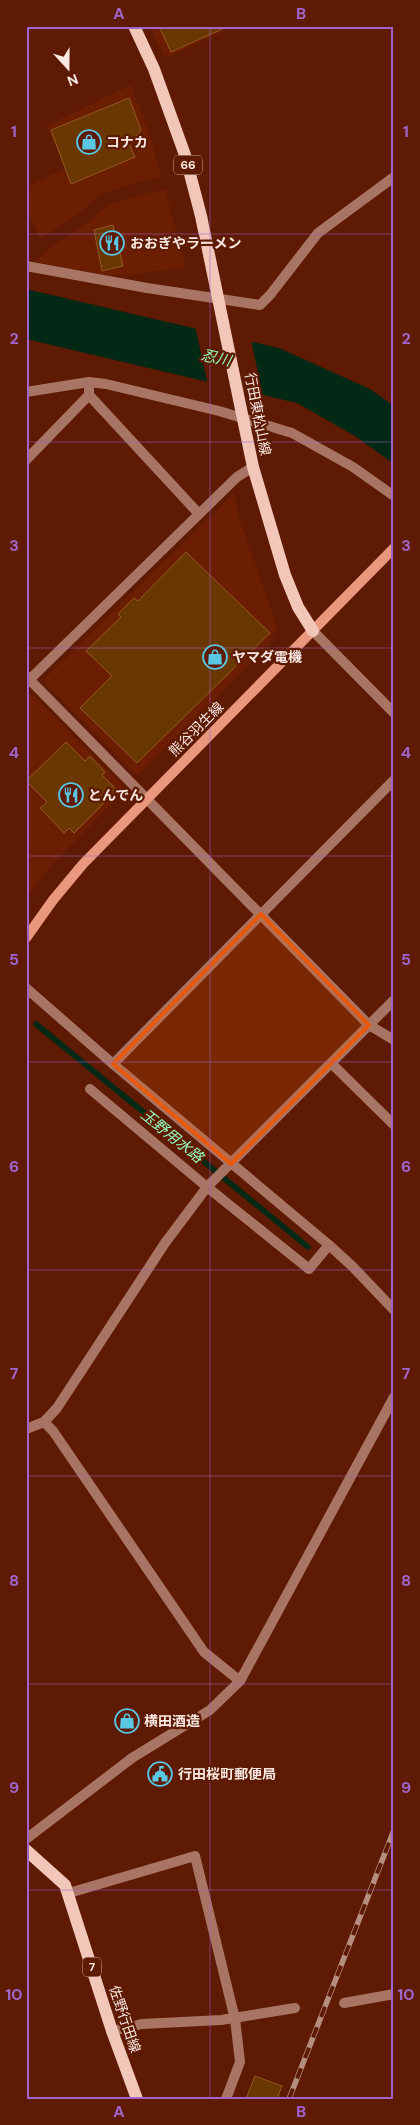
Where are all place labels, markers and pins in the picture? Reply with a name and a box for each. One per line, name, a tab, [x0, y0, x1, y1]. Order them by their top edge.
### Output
shop icon: コナカ	[76, 129, 102, 155]
place label: コナカ	[106, 133, 148, 151]
restaurant icon: おおぎやラーメン	[99, 230, 125, 256]
place label: おおぎやラーメン	[130, 234, 241, 252]
shop icon: ヤマダ電機	[202, 644, 228, 670]
place label: ヤマダ電機	[232, 648, 302, 666]
restaurant icon: とんでん	[58, 782, 84, 808]
place label: とんでん	[88, 786, 143, 804]
shop icon: 横田酒造	[114, 1708, 140, 1734]
place label: 横田酒造	[144, 1712, 200, 1730]
public building icon: 行田桜町郵便局	[147, 1761, 173, 1787]
place label: 行田桜町郵便局	[178, 1765, 276, 1783]

